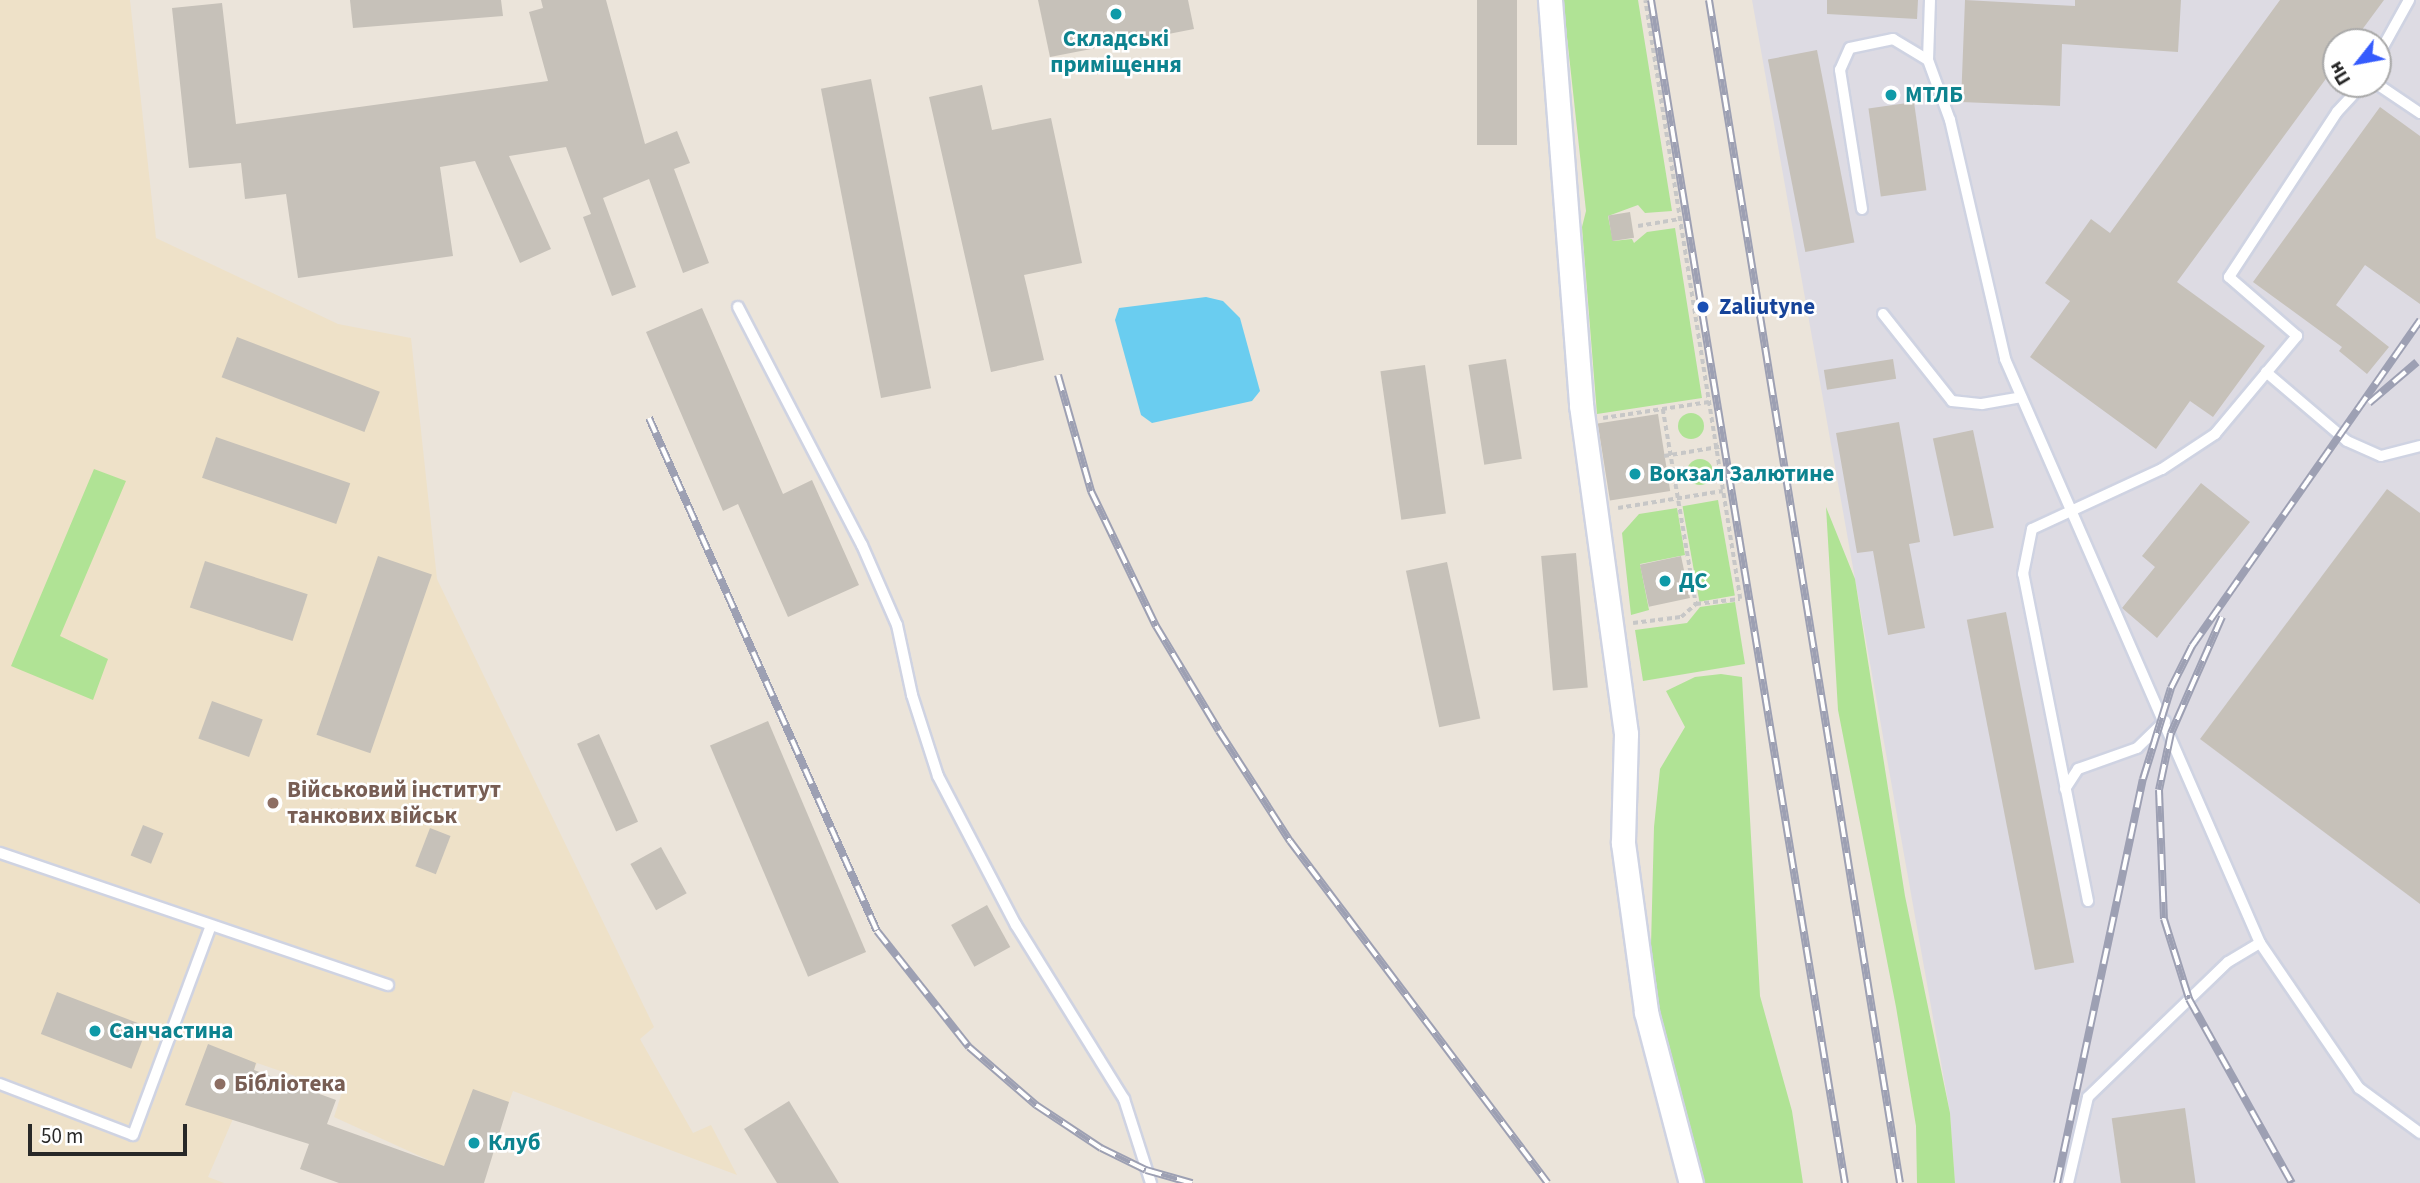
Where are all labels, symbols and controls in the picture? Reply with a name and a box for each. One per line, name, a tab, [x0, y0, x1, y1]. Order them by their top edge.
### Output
marker: Складські приміщення	[1108, 6, 1124, 22]
place label: Складські приміщення	[1050, 25, 1182, 79]
north arrow	[2322, 28, 2392, 98]
text: Пн	[2323, 56, 2358, 90]
place label: МТЛБ	[1905, 81, 1963, 109]
marker: МТЛБ	[1883, 87, 1899, 103]
place label: Zaliutyne	[1719, 293, 1815, 321]
marker: Zaliutyne	[1693, 297, 1713, 317]
place label: Вокзал Залютине	[1649, 460, 1834, 488]
marker: Вокзал Залютине	[1627, 466, 1643, 482]
place label: ДС	[1679, 567, 1708, 595]
marker: ДС	[1657, 573, 1673, 589]
place label: Військовий інститут танкових військ	[287, 776, 501, 830]
marker: Військовий інститут танкових військ	[265, 795, 281, 811]
place label: Санчастина	[109, 1017, 233, 1045]
marker: Санчастина	[87, 1023, 103, 1039]
place label: Бібліотека	[234, 1070, 346, 1098]
marker: Бібліотека	[212, 1076, 228, 1092]
scale bar	[32, 1110, 191, 1154]
text: 50 m	[41, 1121, 83, 1151]
place label: Клуб	[488, 1129, 541, 1157]
marker: Клуб	[466, 1135, 482, 1151]

